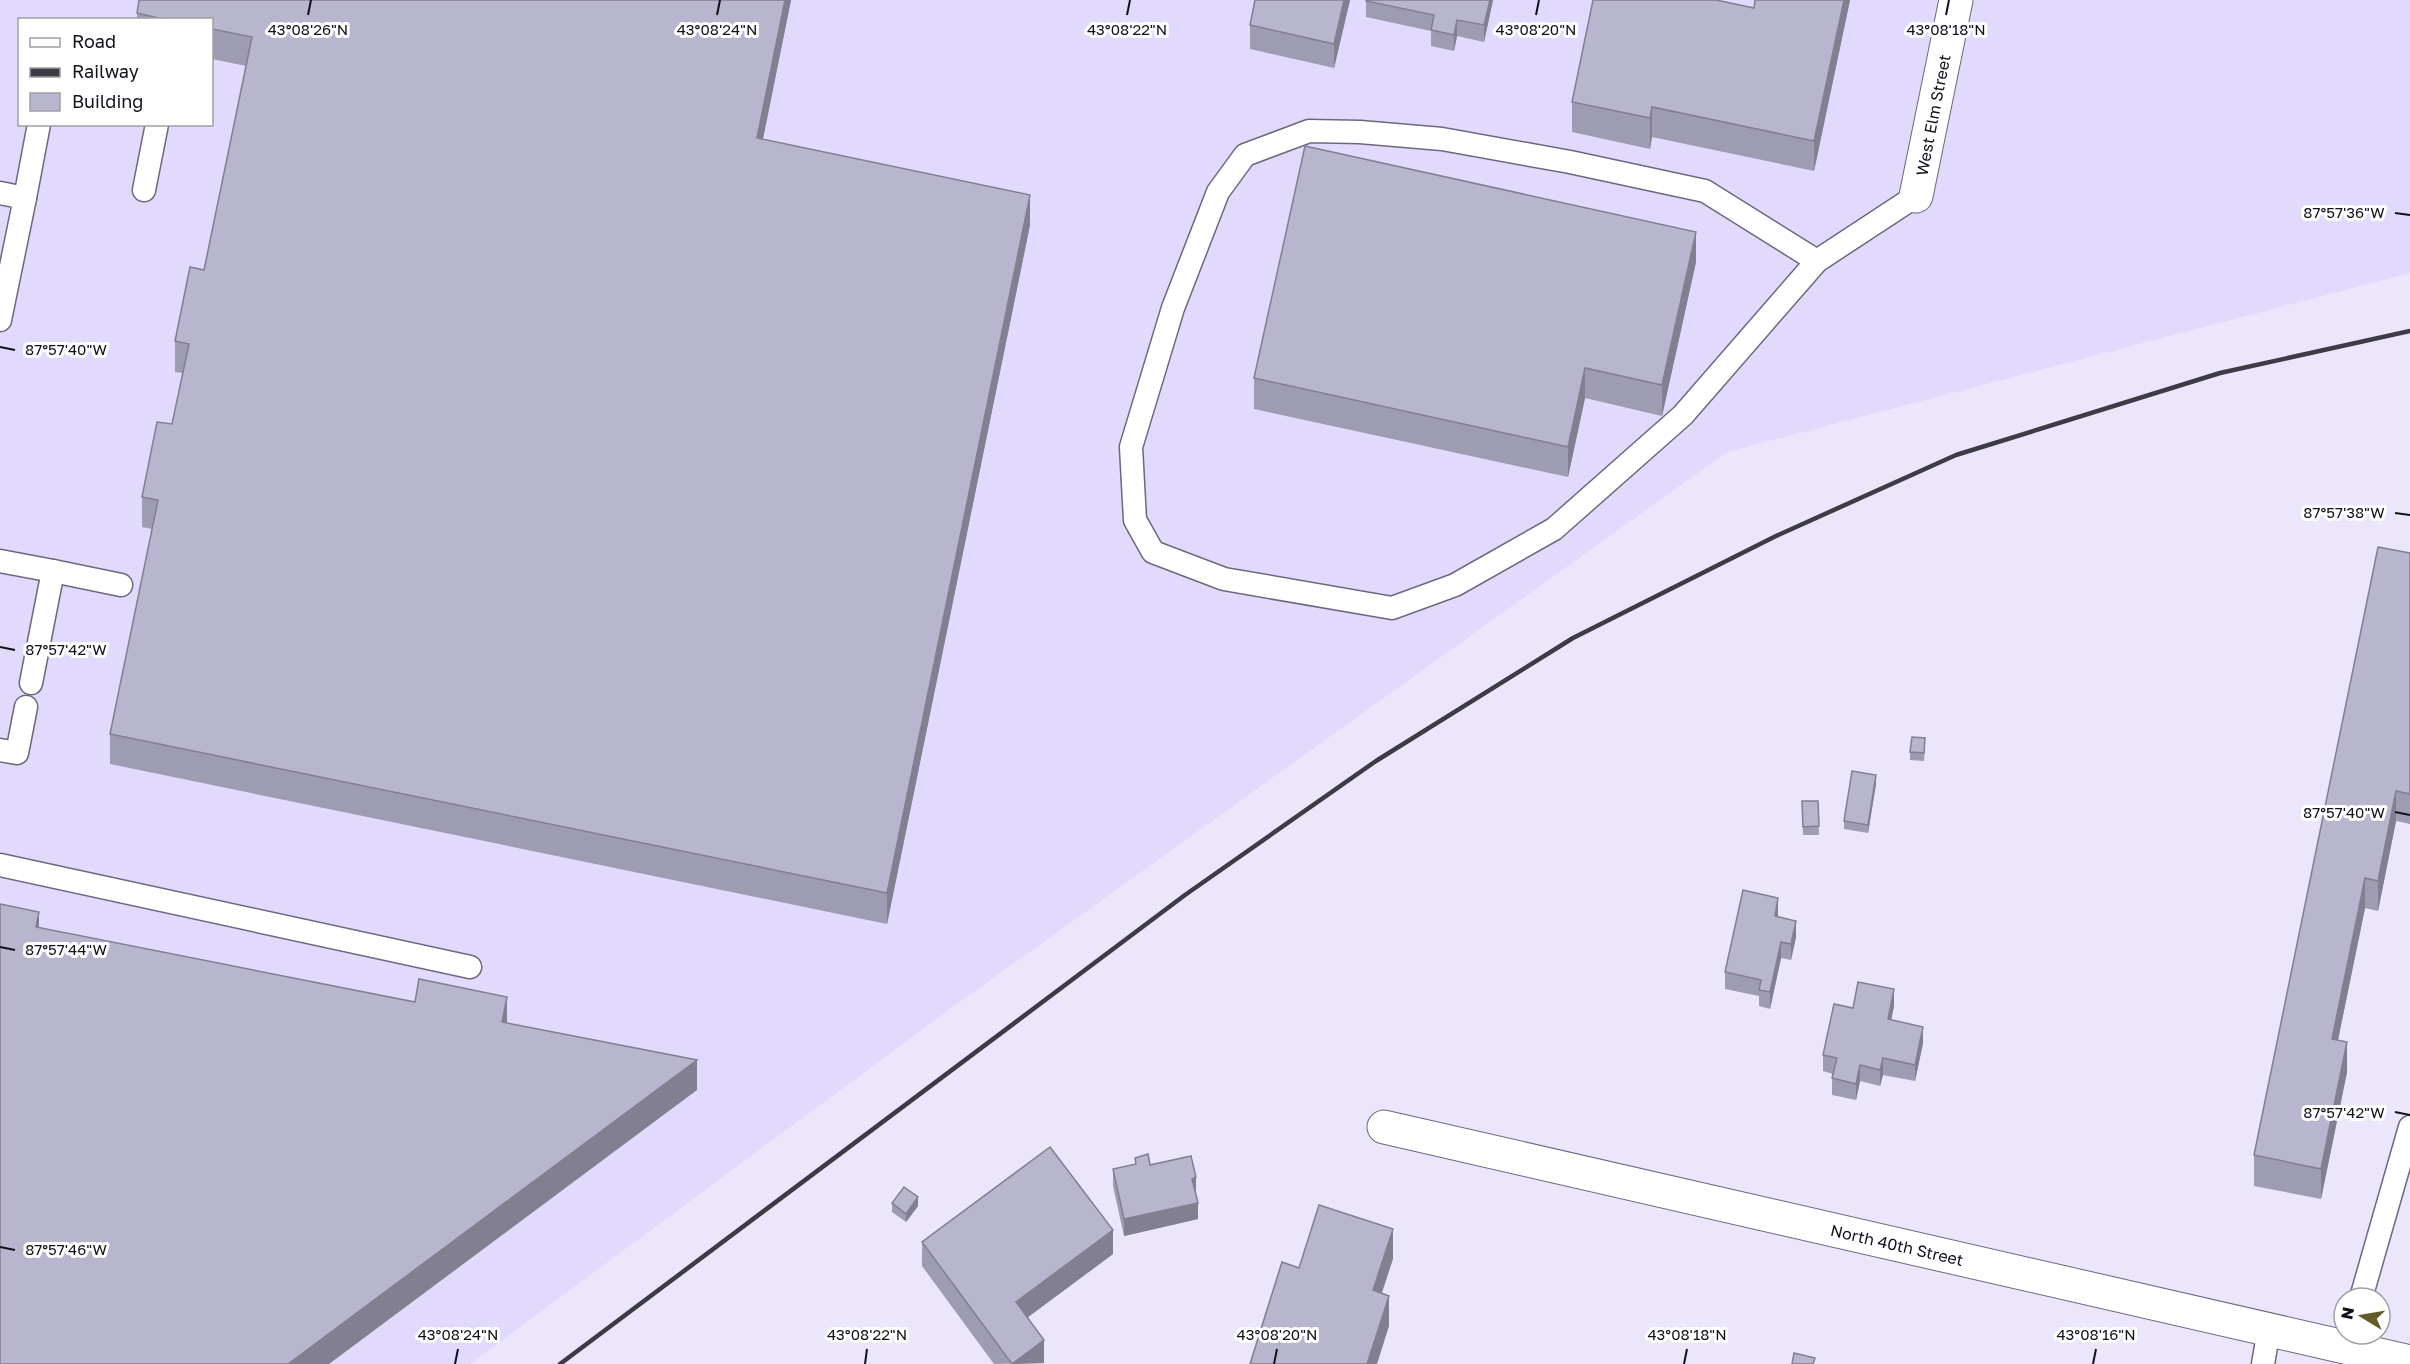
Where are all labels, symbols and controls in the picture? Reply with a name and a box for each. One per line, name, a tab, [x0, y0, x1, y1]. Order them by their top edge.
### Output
legend	[18, 18, 213, 126]
text: 43°08'26"N	[268, 20, 348, 38]
text: 43°08'24"N	[677, 20, 757, 38]
text: 43°08'22"N	[1087, 20, 1167, 38]
text: 43°08'20"N	[1496, 20, 1576, 38]
text: 43°08'18"N	[1906, 20, 1986, 38]
text: Road	[72, 30, 116, 52]
street label: West Elm Street	[1911, 53, 1955, 177]
text: Railway	[72, 60, 139, 82]
text: Building	[72, 90, 143, 112]
text: 87°57'36"W	[2303, 203, 2385, 221]
text: 87°57'40"W	[25, 340, 107, 358]
text: 87°57'38"W	[2303, 503, 2385, 521]
text: 87°57'42"W	[25, 640, 107, 658]
text: 87°57'40"W	[2303, 803, 2385, 821]
text: 87°57'44"W	[25, 940, 107, 958]
text: 87°57'42"W	[2303, 1103, 2385, 1121]
street label: North 40th Street	[1829, 1220, 1965, 1270]
text: 87°57'46"W	[25, 1240, 107, 1258]
north arrow	[2332, 1286, 2392, 1346]
text: N	[2336, 1305, 2358, 1321]
text: 43°08'24"N	[418, 1325, 498, 1343]
text: 43°08'22"N	[827, 1325, 907, 1343]
text: 43°08'20"N	[1237, 1325, 1317, 1343]
text: 43°08'18"N	[1647, 1325, 1727, 1343]
text: 43°08'16"N	[2056, 1325, 2136, 1343]

